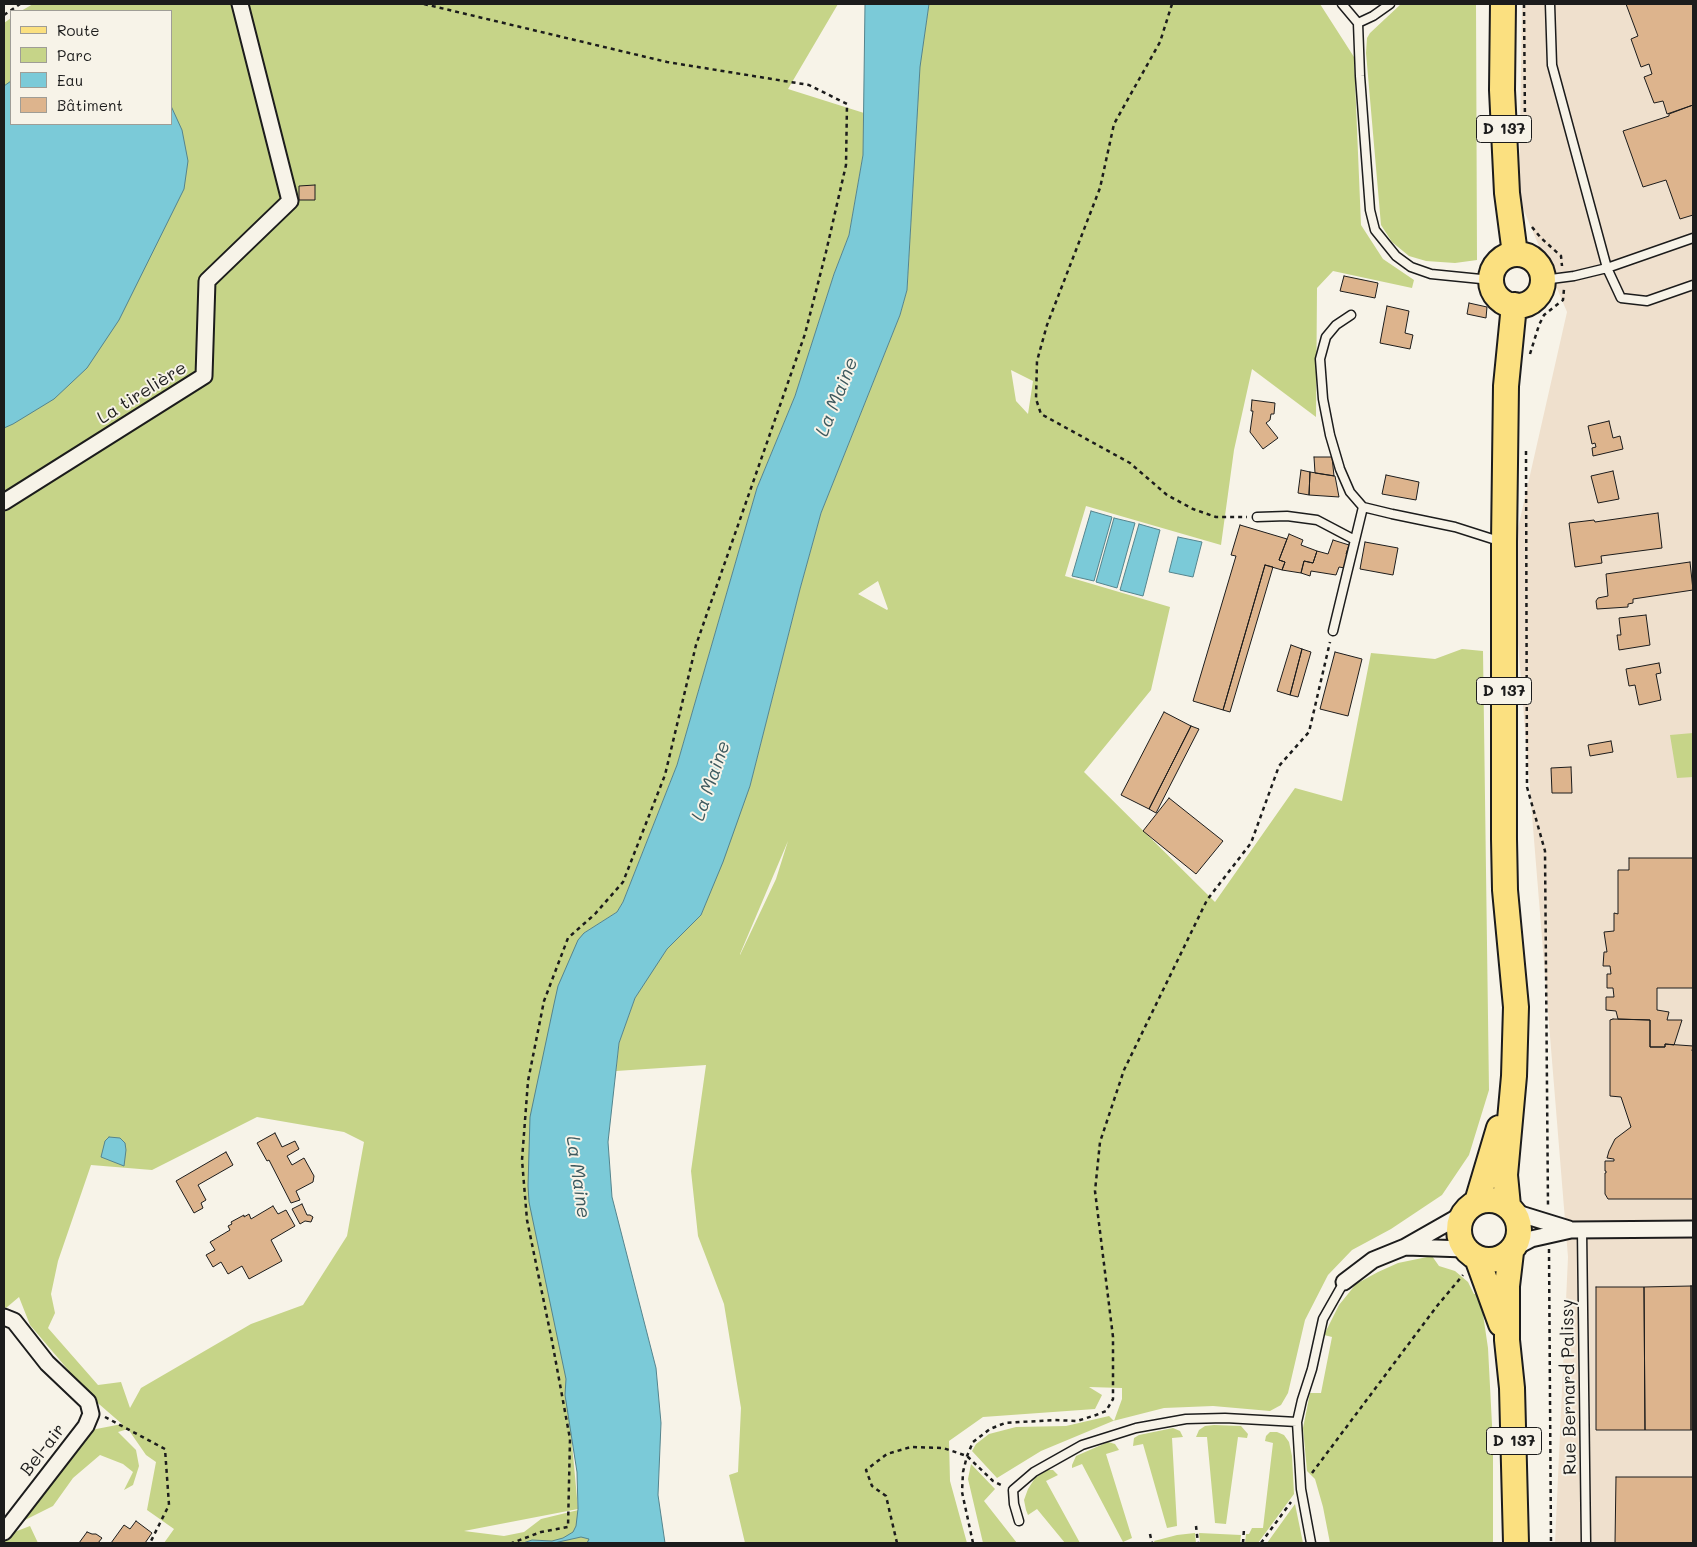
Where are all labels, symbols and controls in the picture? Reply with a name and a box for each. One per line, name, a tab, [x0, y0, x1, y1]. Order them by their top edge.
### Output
legend	[10, 10, 172, 125]
text: Route	[57, 20, 100, 40]
text: Parc	[57, 45, 92, 65]
text: Eau	[57, 70, 83, 90]
text: Bâtiment	[57, 95, 123, 115]
road number: D 137	[1476, 116, 1532, 142]
water label: La Maine	[811, 354, 863, 440]
street label: La tirelière	[93, 357, 191, 429]
road number: D 137	[1476, 678, 1532, 704]
water label: La Maine	[687, 738, 735, 824]
water label: La Maine	[561, 1134, 595, 1220]
street label: Rue Bernard Palissy	[1557, 1299, 1581, 1475]
street label: Bel-air	[16, 1420, 70, 1480]
road number: D 137	[1486, 1428, 1542, 1454]

